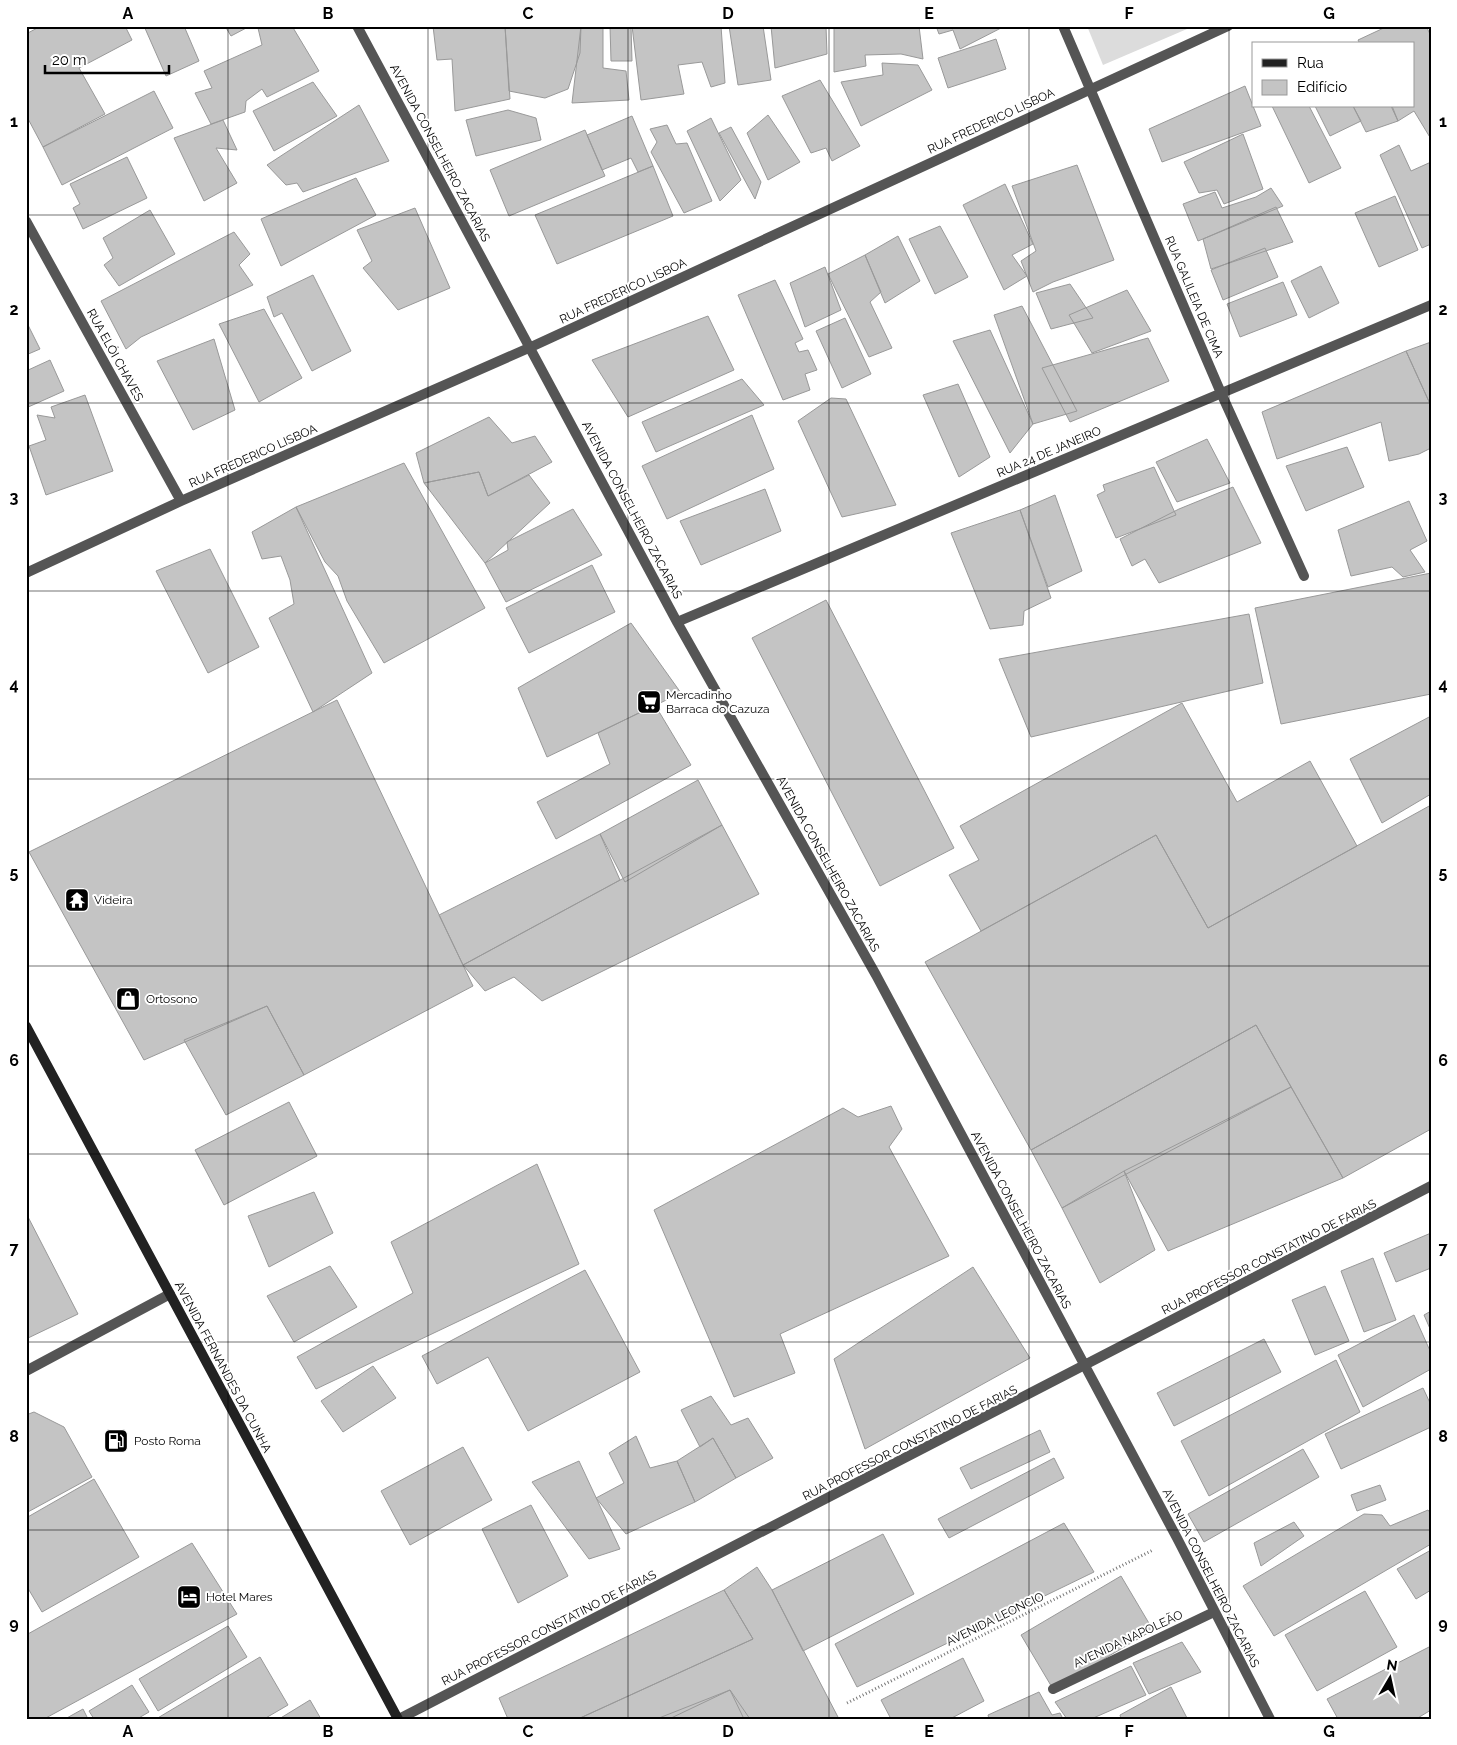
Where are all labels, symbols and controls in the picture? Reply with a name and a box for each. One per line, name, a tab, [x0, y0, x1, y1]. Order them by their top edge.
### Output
text: A	[123, 4, 134, 23]
text: B	[323, 4, 334, 23]
text: C	[523, 4, 534, 23]
text: D	[722, 4, 734, 23]
text: E	[924, 4, 934, 23]
text: F	[1124, 4, 1134, 23]
text: G	[1323, 4, 1335, 23]
scale bar	[45, 42, 169, 74]
legend	[1252, 42, 1414, 108]
text: 20 m	[52, 51, 87, 69]
text: Rua	[1297, 54, 1324, 72]
street label: AVENIDA CONSELHEIRO ZACARIAS	[387, 62, 493, 244]
text: Edifício	[1297, 78, 1347, 96]
street label: RUA FREDERICO LISBOA	[925, 85, 1057, 157]
text: 1	[10, 112, 18, 131]
text: 1	[1439, 112, 1447, 131]
street label: RUA GALILEIA DE CIMA	[1162, 234, 1226, 360]
street label: RUA FREDERICO LISBOA	[557, 255, 689, 327]
text: 2	[9, 300, 19, 319]
text: 2	[1438, 300, 1448, 319]
street label: RUA ELÓI CHAVES	[84, 306, 146, 404]
street label: AVENIDA CONSELHEIRO ZACARIAS	[579, 419, 685, 601]
street label: RUA FREDERICO LISBOA	[187, 421, 319, 491]
street label: RUA 24 DE JANEIRO	[995, 424, 1103, 480]
text: 3	[10, 488, 19, 507]
text: 3	[1439, 488, 1448, 507]
text: 4	[9, 675, 19, 694]
text: 4	[1438, 675, 1448, 694]
place label: Mercadinho Barraca do Cazuza	[666, 688, 770, 716]
supermarket icon: Mercadinho Barraca do Cazuza	[636, 689, 662, 715]
street label: AVENIDA CONSELHEIRO ZACARIAS	[774, 774, 882, 954]
text: 5	[10, 863, 19, 882]
text: 5	[1439, 863, 1448, 882]
temple icon: Videira	[64, 887, 90, 913]
place label: Videira	[94, 893, 133, 907]
shop icon: Ortosono	[115, 986, 141, 1012]
place label: Ortosono	[146, 992, 197, 1006]
text: 6	[9, 1051, 19, 1070]
text: 6	[1438, 1051, 1448, 1070]
street label: AVENIDA CONSELHEIRO ZACARIAS	[968, 1129, 1074, 1311]
street label: RUA PROFESSOR CONSTATINO DE FARIAS	[1159, 1197, 1379, 1317]
text: 7	[10, 1239, 19, 1258]
text: 7	[1439, 1239, 1448, 1258]
street label: AVENIDA FERNANDES DA CUNHA	[172, 1279, 274, 1455]
street label: RUA PROFESSOR CONSTATINO DE FARIAS	[800, 1383, 1020, 1503]
text: 8	[9, 1427, 19, 1446]
text: 8	[1438, 1427, 1448, 1446]
fuel station icon: Posto Roma	[103, 1428, 129, 1454]
place label: Posto Roma	[134, 1434, 201, 1448]
street label: AVENIDA CONSELHEIRO ZACARIAS	[1160, 1486, 1262, 1670]
street label: RUA PROFESSOR CONSTATINO DE FARIAS	[439, 1568, 659, 1688]
hotel icon: Hotel Mares	[176, 1584, 202, 1610]
street label: AVENIDA LEONCIO	[944, 1589, 1046, 1649]
place label: Hotel Mares	[206, 1590, 273, 1604]
street label: AVENIDA NAPOLEÃO	[1071, 1607, 1185, 1671]
text: 9	[9, 1614, 19, 1633]
text: 9	[1438, 1614, 1448, 1633]
north arrow	[1364, 1652, 1414, 1702]
text: N	[1386, 1656, 1399, 1674]
text: A	[123, 1722, 134, 1741]
text: B	[323, 1722, 334, 1741]
text: C	[523, 1722, 534, 1741]
text: D	[722, 1722, 734, 1741]
text: E	[924, 1722, 934, 1741]
text: F	[1124, 1722, 1134, 1741]
text: G	[1323, 1722, 1335, 1741]

